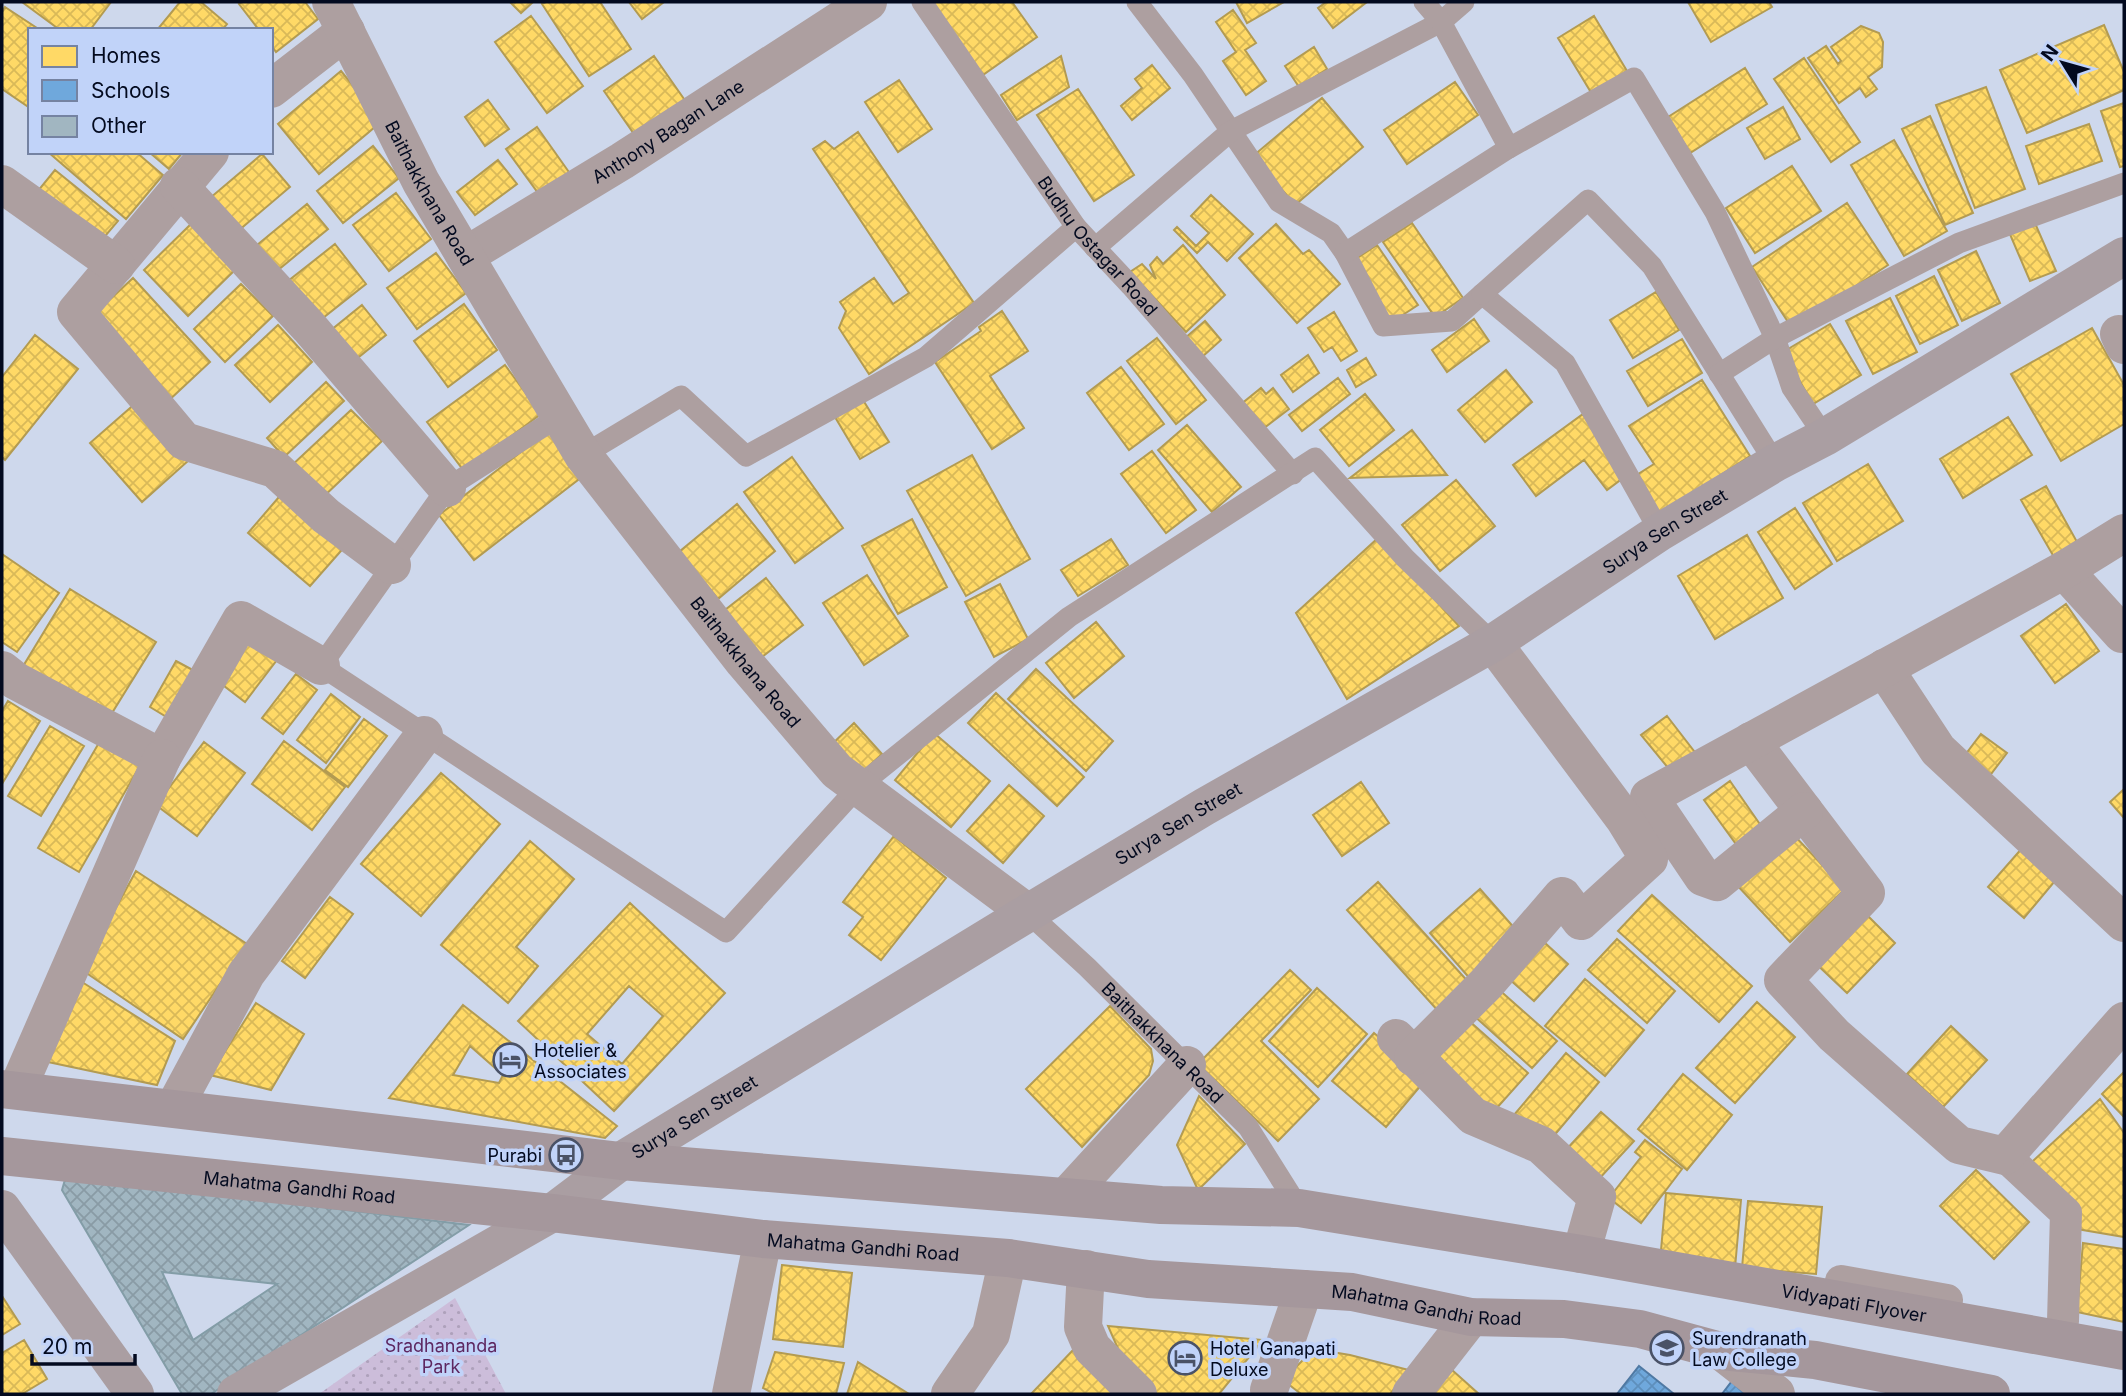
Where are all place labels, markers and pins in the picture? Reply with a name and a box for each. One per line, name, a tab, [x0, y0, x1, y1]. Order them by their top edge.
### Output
place label: Hotelier & Associates	[534, 1040, 627, 1082]
hotel icon: Hotelier & Associates	[491, 1041, 529, 1079]
bus stop icon: Purabi	[547, 1136, 585, 1174]
place label: Purabi	[488, 1145, 542, 1166]
place label: Surendranath Law College	[1692, 1328, 1807, 1370]
school or university icon: Surendranath Law College	[1648, 1329, 1686, 1367]
place label: Hotel Ganapati Deluxe	[1210, 1338, 1336, 1380]
hotel icon: Hotel Ganapati Deluxe	[1166, 1339, 1204, 1377]

